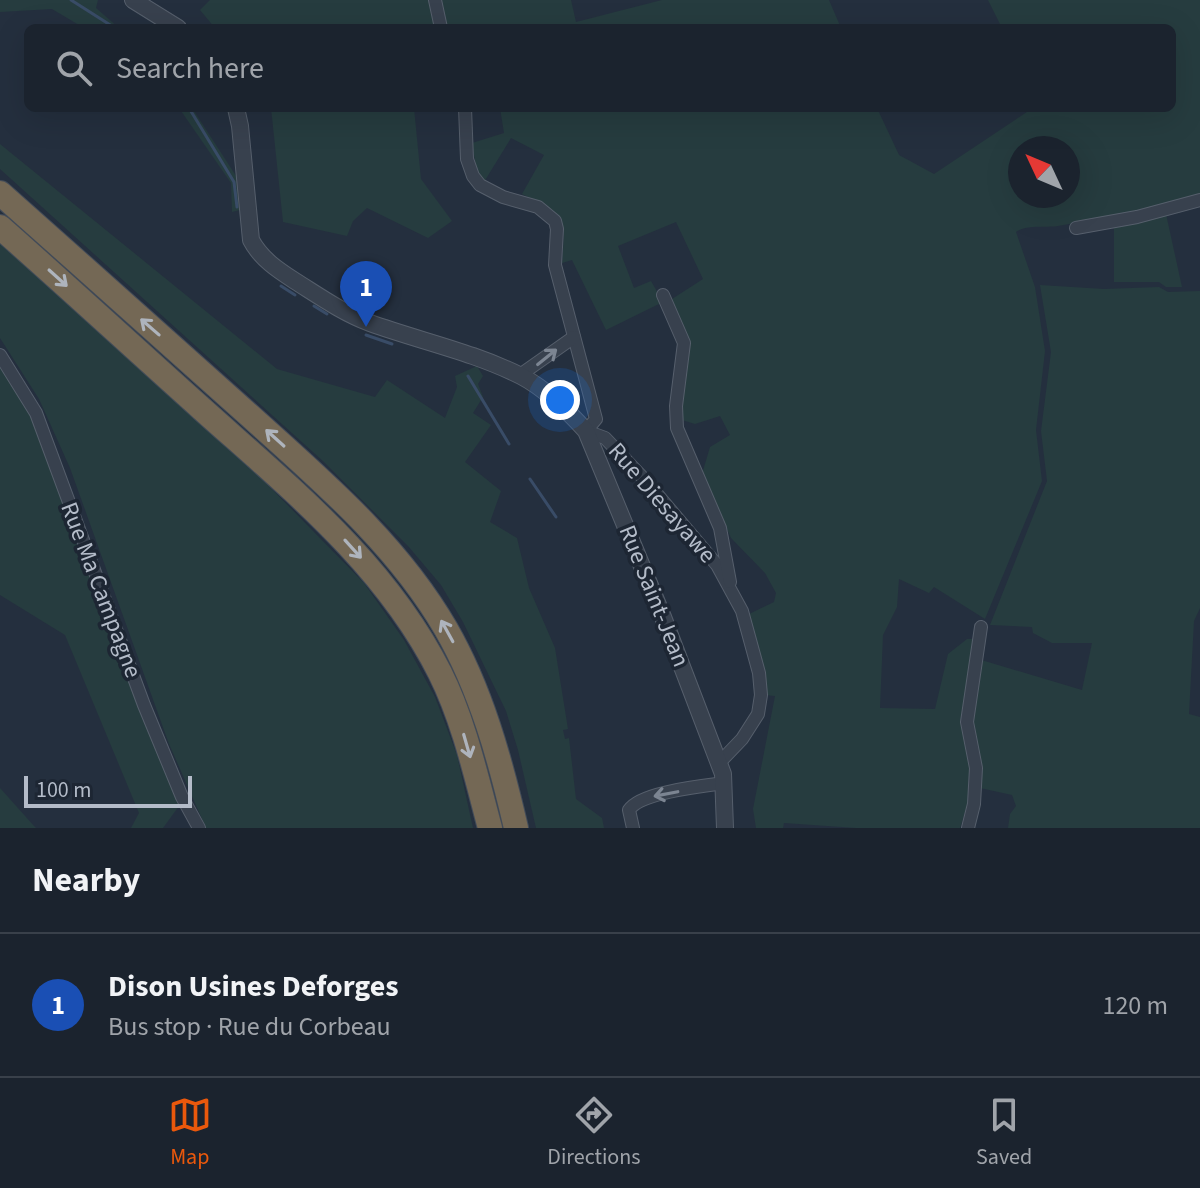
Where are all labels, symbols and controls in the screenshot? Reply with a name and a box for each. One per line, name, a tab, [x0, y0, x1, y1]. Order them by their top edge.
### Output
search box	[24, 24, 1176, 112]
icon: search	[52, 46, 96, 90]
text: Search here	[116, 47, 264, 90]
north arrow	[1008, 136, 1080, 208]
pin: 1	[340, 261, 392, 327]
one-way arrow	[48, 269, 68, 287]
one-way arrow	[141, 318, 161, 336]
one-way arrow	[536, 348, 557, 365]
your location	[540, 380, 580, 420]
one-way arrow	[265, 430, 285, 448]
street label: Rue Diesayawe	[600, 435, 724, 571]
street label: Rue Ma Campagne	[51, 497, 151, 683]
street label: Rue Saint-Jean	[610, 520, 698, 672]
one-way arrow	[344, 538, 362, 558]
one-way arrow	[438, 620, 454, 644]
one-way arrow	[460, 732, 475, 758]
scale bar	[24, 772, 192, 808]
text: 100 m	[36, 774, 91, 806]
one-way arrow	[653, 787, 679, 802]
text: Nearby	[32, 856, 140, 905]
text: Dison Usines Deforges	[108, 965, 399, 1008]
text: 1	[51, 987, 65, 1024]
text: 120 m	[1102, 987, 1168, 1024]
text: Bus stop · Rue du Corbeau	[108, 1008, 391, 1045]
tab: Map	[168, 1093, 212, 1173]
tab: Directions	[547, 1093, 640, 1173]
tab: Saved	[976, 1093, 1032, 1173]

